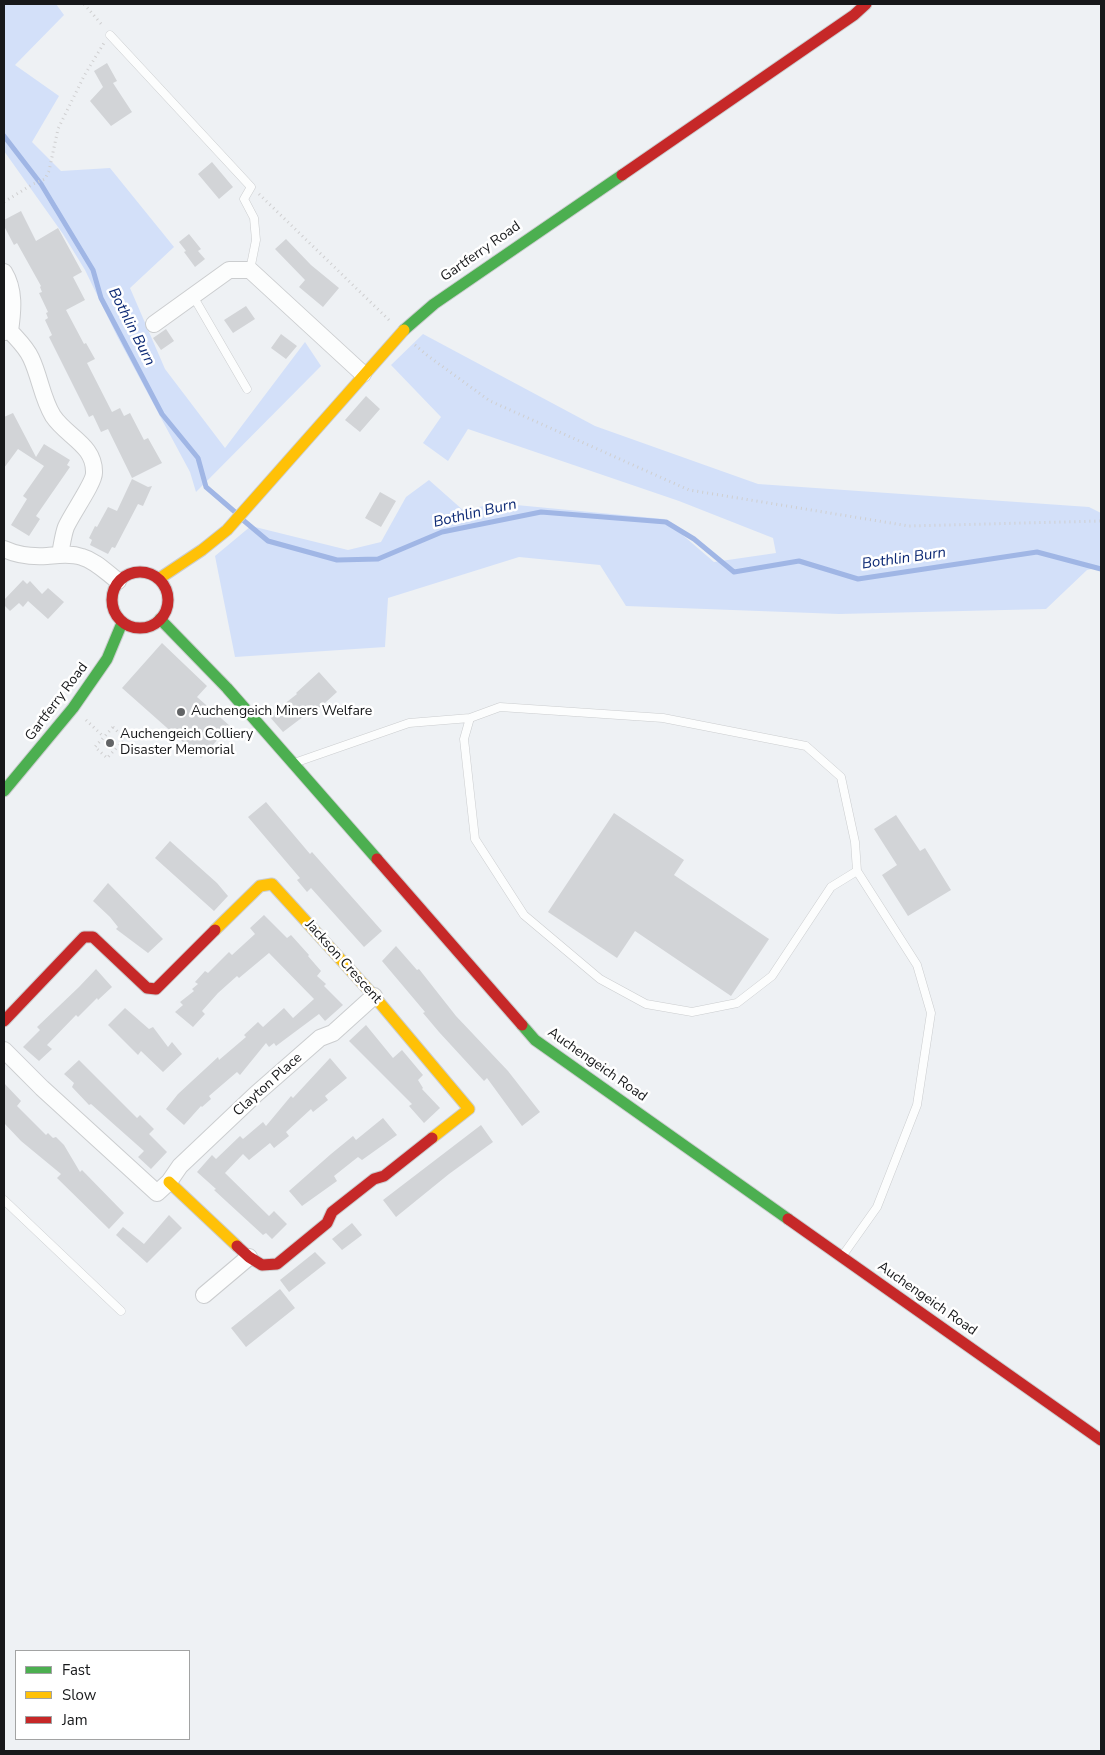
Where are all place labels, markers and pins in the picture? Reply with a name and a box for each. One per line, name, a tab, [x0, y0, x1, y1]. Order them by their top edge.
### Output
place label: Auchengeich Miners Welfare	[191, 704, 372, 720]
marker: Auchengeich Miners Welfare	[175, 706, 187, 718]
place label: Auchengeich Colliery Disaster Memorial	[120, 727, 253, 760]
marker: Auchengeich Colliery Disaster Memorial	[104, 737, 116, 749]

